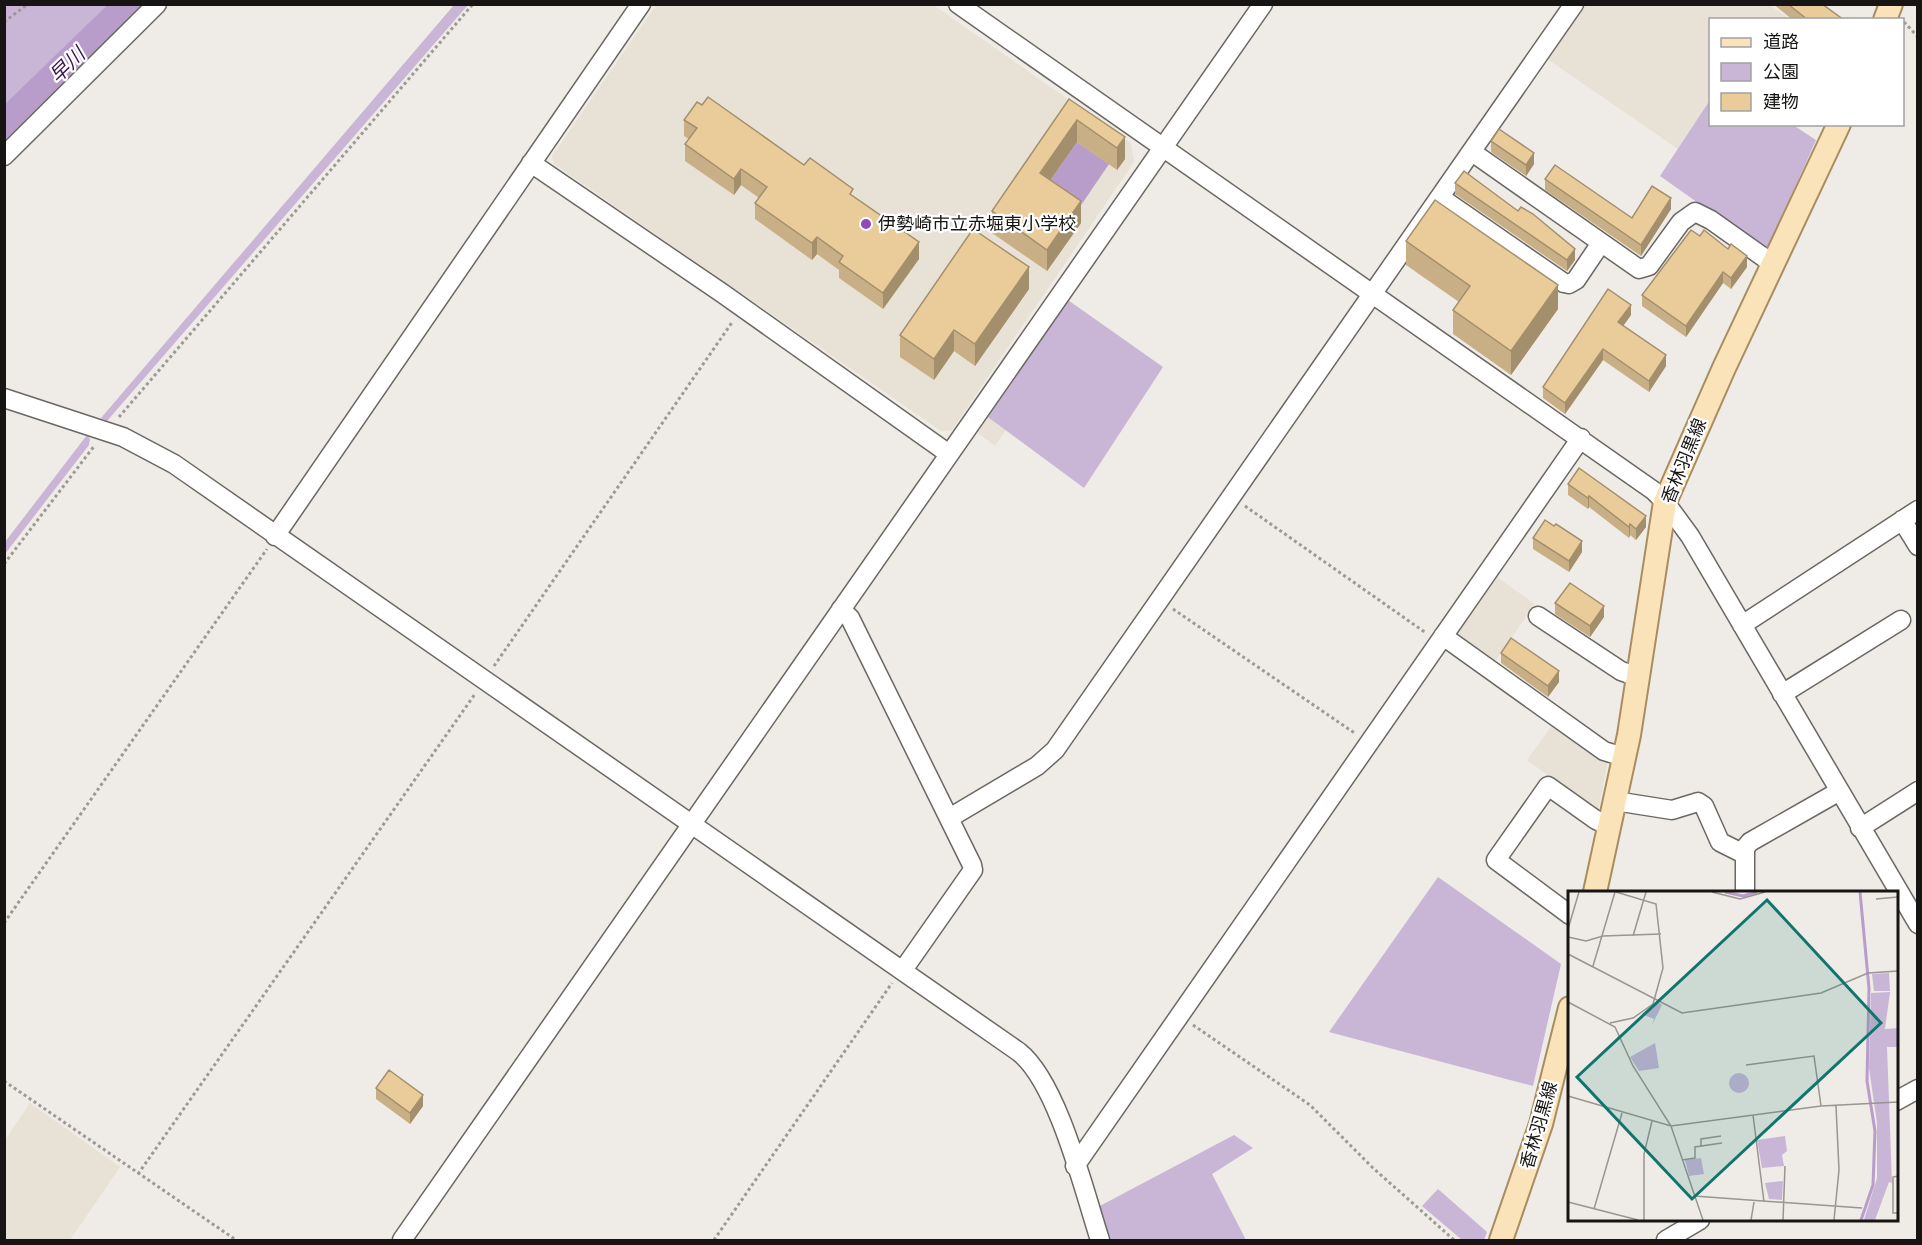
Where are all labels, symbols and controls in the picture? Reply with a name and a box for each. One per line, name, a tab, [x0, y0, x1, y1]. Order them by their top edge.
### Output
legend	[1709, 18, 1904, 126]
text: 道路	[1763, 29, 1799, 54]
water label: 早川	[43, 40, 93, 89]
text: 公園	[1763, 59, 1799, 84]
text: 建物	[1763, 89, 1799, 114]
place label: 伊勢崎市立赤堀東小学校	[878, 211, 1076, 236]
marker: 伊勢崎市立赤堀東小学校	[859, 217, 873, 231]
street label: 香林羽黒線	[1655, 414, 1712, 507]
inset map	[1568, 891, 1898, 1221]
street label: 香林羽黒線	[1514, 1078, 1563, 1172]

